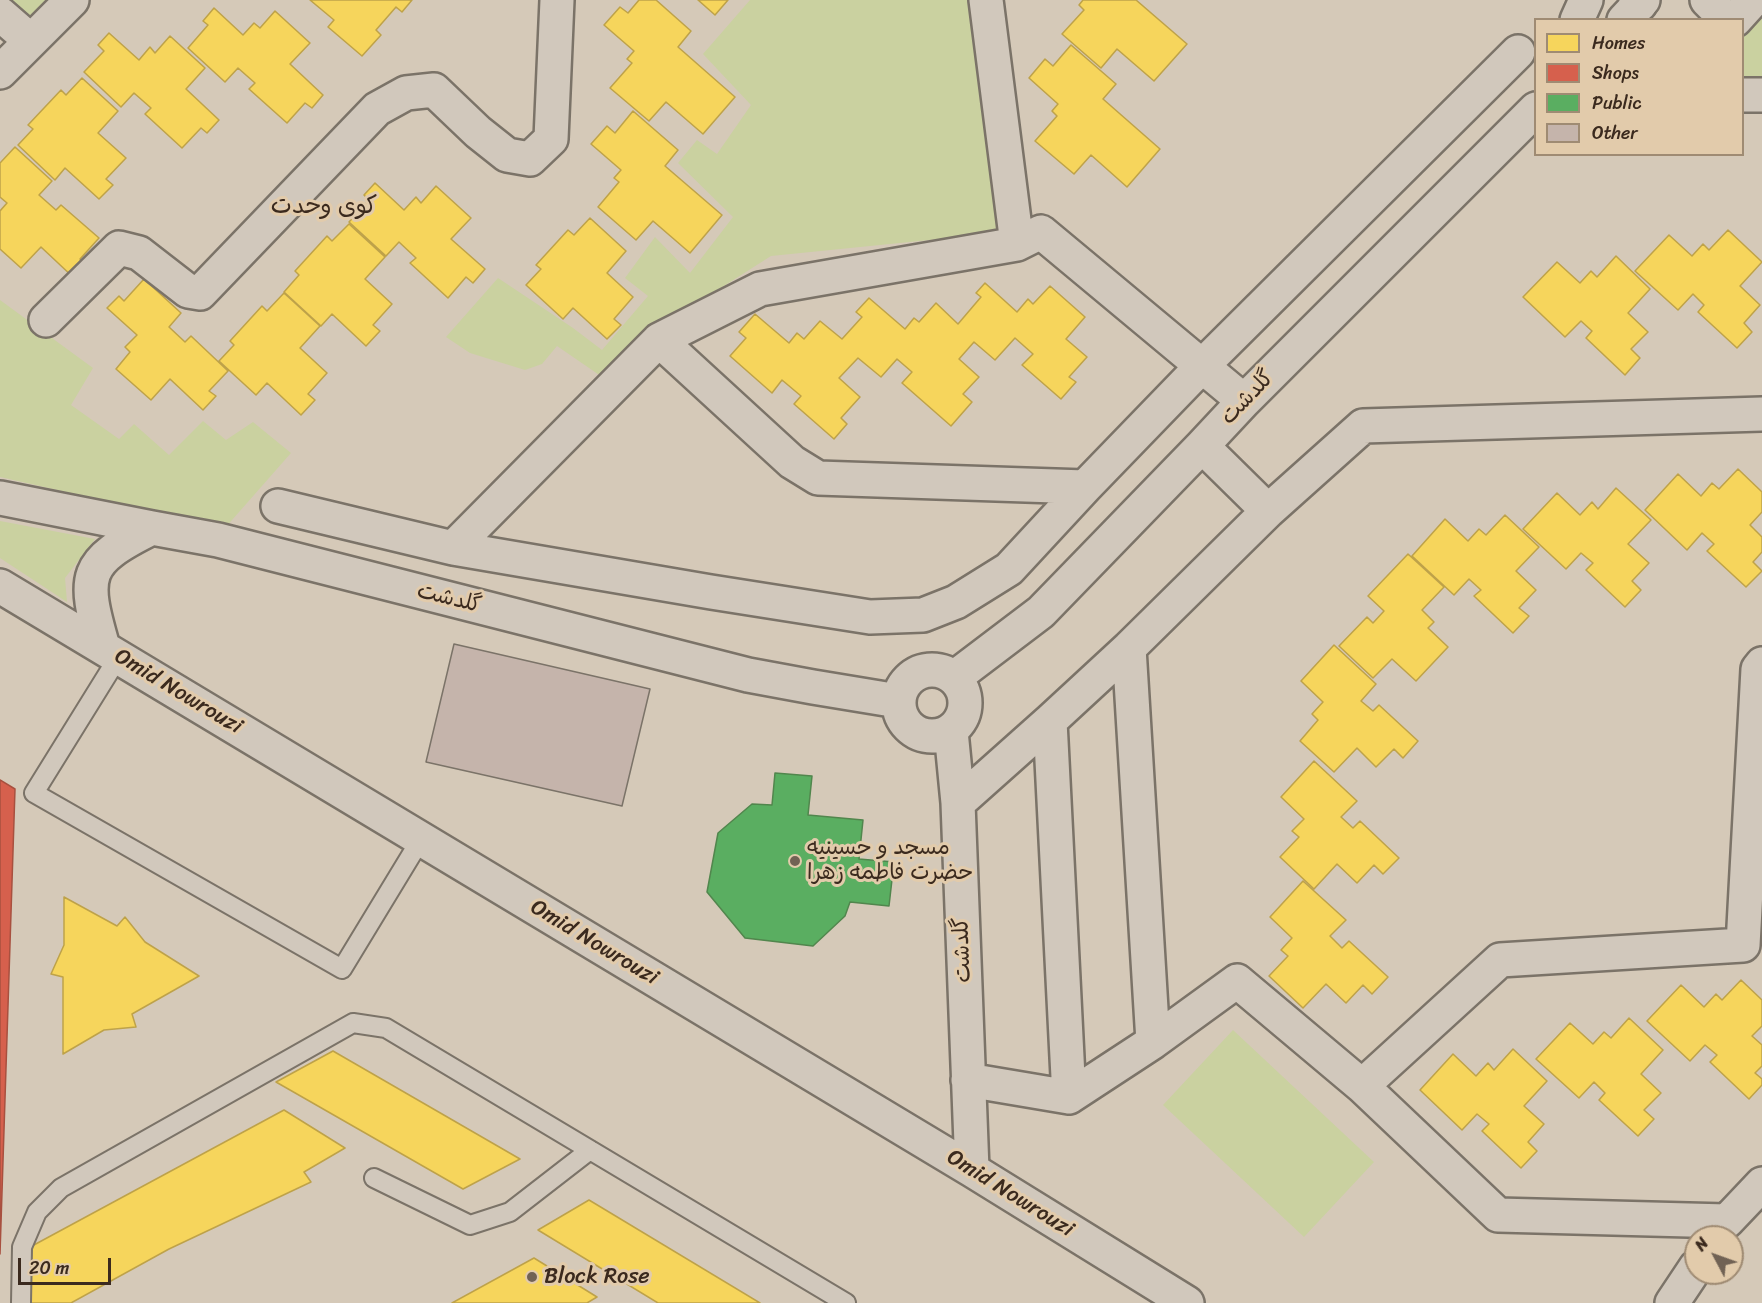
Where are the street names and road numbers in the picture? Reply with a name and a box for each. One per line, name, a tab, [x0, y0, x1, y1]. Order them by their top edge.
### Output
street label: گلدشت	[1216, 365, 1280, 431]
street label: گلدشت	[414, 578, 484, 620]
street label: Omid Nowrouzi	[109, 643, 247, 741]
street label: Omid Nowrouzi	[525, 894, 663, 992]
street label: گلدشت	[949, 917, 977, 983]
street label: Omid Nowrouzi	[942, 1144, 1078, 1244]

